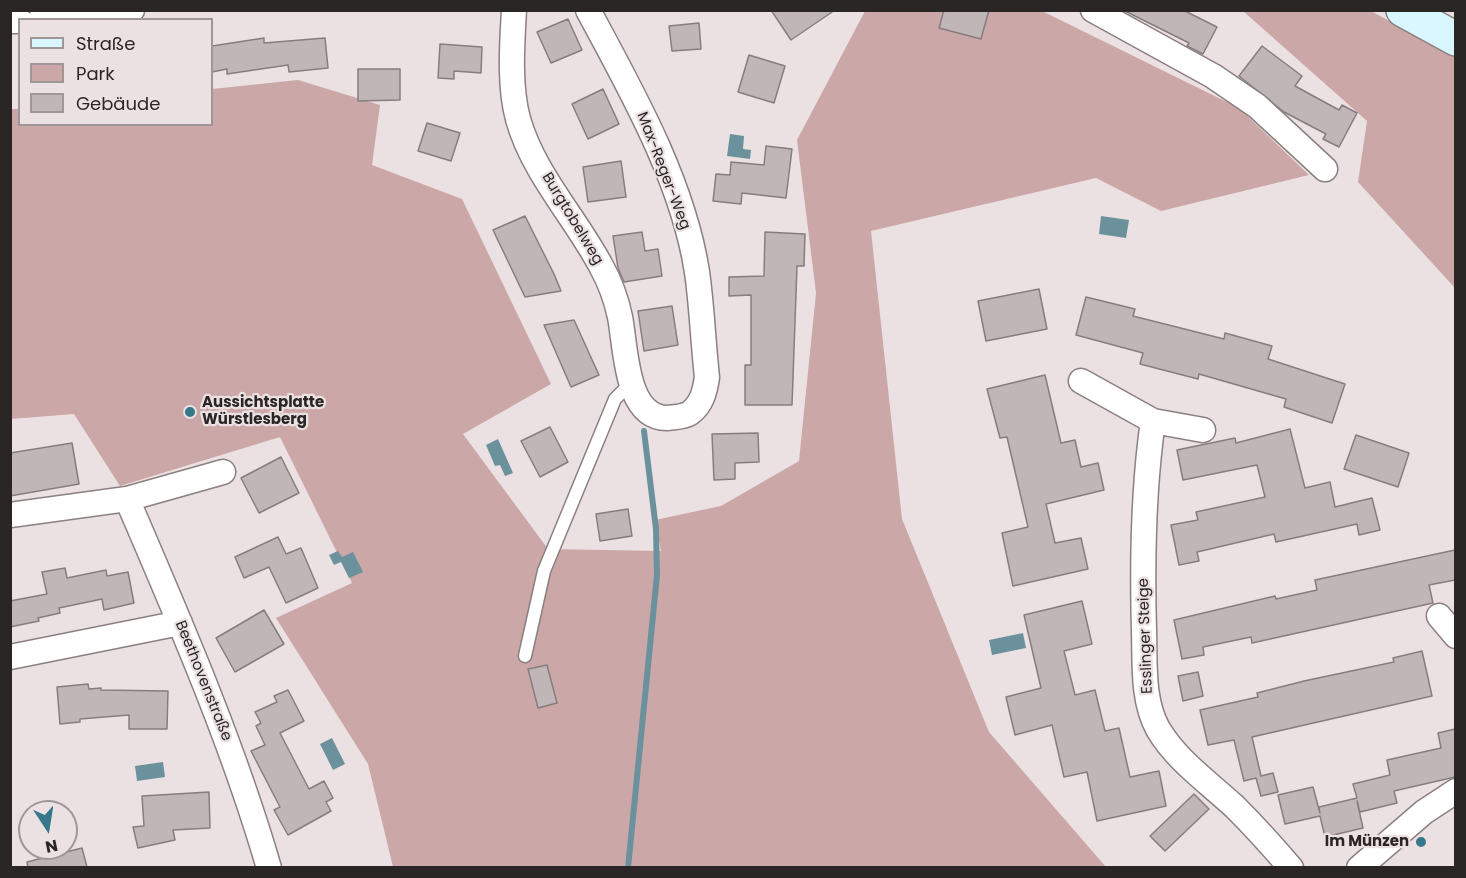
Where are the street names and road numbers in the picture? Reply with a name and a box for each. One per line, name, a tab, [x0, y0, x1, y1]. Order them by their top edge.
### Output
street label: Max-Reger-Weg	[632, 110, 694, 232]
street label: Burgtobelweg	[537, 170, 607, 268]
street label: Esslinger Steige	[1135, 578, 1157, 694]
street label: Beethovenstraße	[171, 618, 235, 744]

